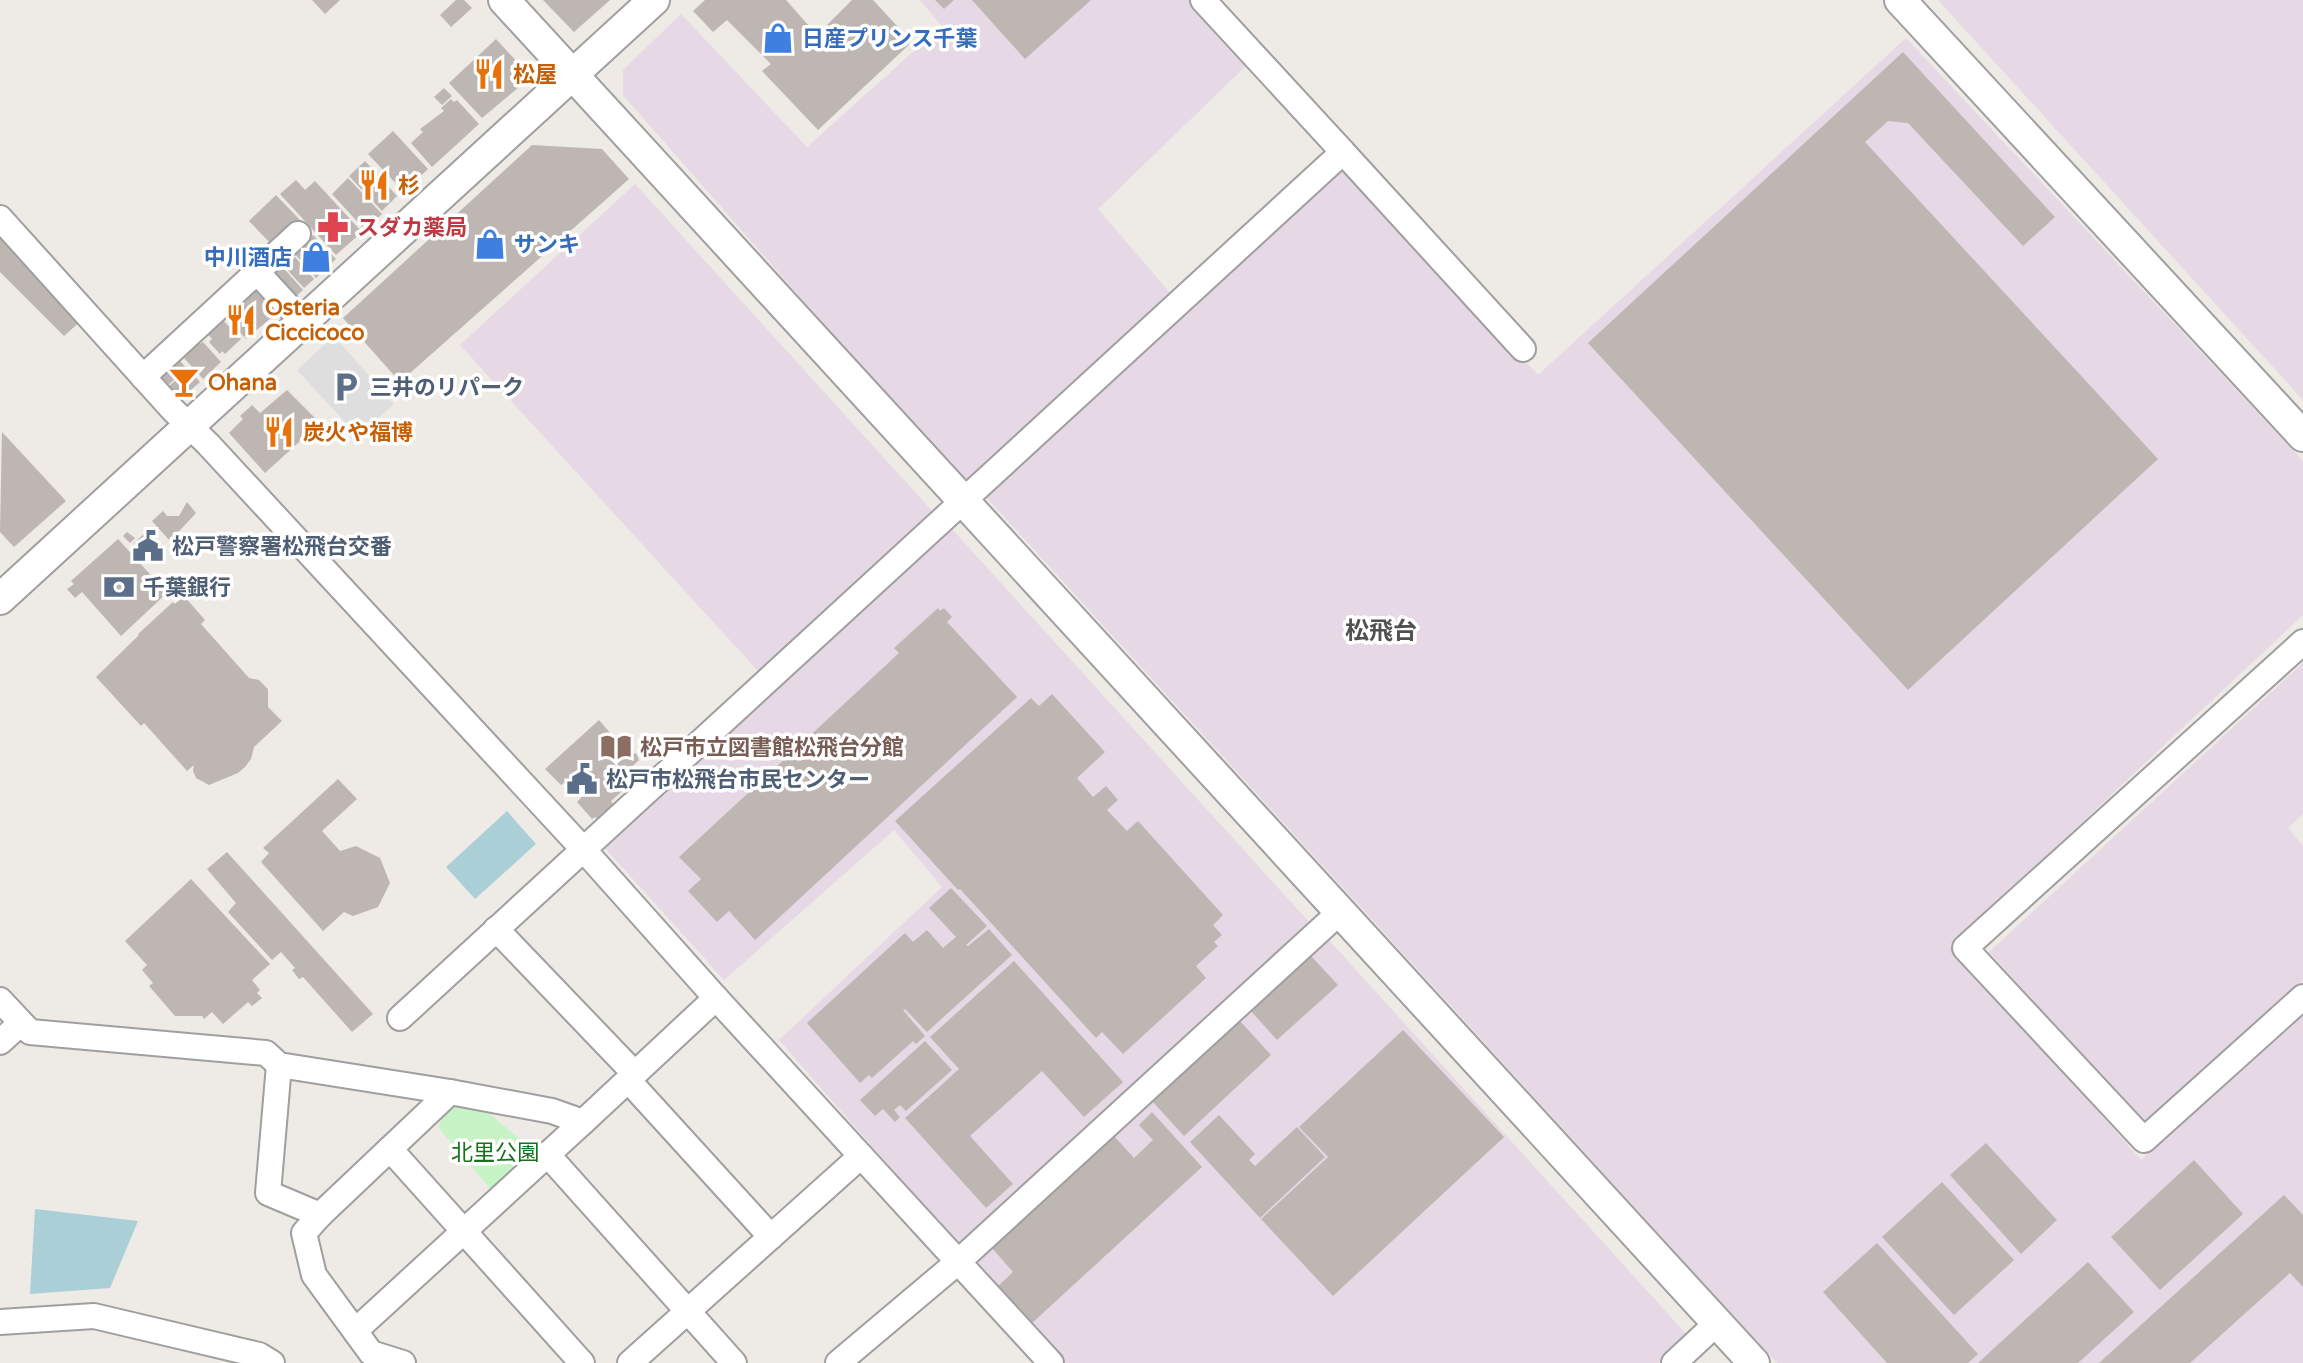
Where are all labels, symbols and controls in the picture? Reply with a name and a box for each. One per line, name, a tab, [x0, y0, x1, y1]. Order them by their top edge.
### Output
shop icon: 日産プリンス千葉	[761, 21, 795, 55]
place label: 日産プリンス千葉	[802, 26, 978, 52]
restaurant icon: 松屋	[472, 57, 506, 91]
place label: 松屋	[513, 62, 557, 88]
restaurant icon: 杉	[357, 168, 391, 202]
place label: 杉	[398, 173, 420, 199]
pharmacy icon: スダカ薬局	[316, 210, 350, 244]
place label: スダカ薬局	[357, 215, 467, 241]
shop icon: サンキ	[473, 227, 507, 261]
place label: サンキ	[514, 232, 580, 258]
shop icon: 中川酒店	[299, 240, 333, 274]
place label: 中川酒店	[204, 245, 292, 271]
place label: Osteria Ciccicoco	[265, 295, 365, 346]
restaurant icon: Osteria Ciccicoco	[224, 303, 258, 337]
bar icon: Ohana	[167, 365, 201, 399]
place label: Ohana	[208, 370, 277, 396]
parking icon: 三井のリパーク	[329, 370, 363, 404]
place label: 三井のリパーク	[370, 375, 524, 401]
restaurant icon: 炭火や福博	[262, 415, 296, 449]
place label: 炭火や福博	[303, 420, 413, 446]
public building icon: 松戸警察署松飛台交番	[131, 529, 165, 563]
place label: 松戸警察署松飛台交番	[172, 534, 392, 560]
bank icon: 千葉銀行	[102, 570, 136, 604]
place label: 千葉銀行	[143, 575, 231, 601]
district label: 松飛台	[1345, 617, 1417, 646]
library icon: 松戸市立図書館松飛台分館	[599, 730, 633, 764]
place label: 松戸市立図書館松飛台分館	[640, 735, 904, 761]
public building icon: 松戸市松飛台市民センター	[565, 762, 599, 796]
place label: 松戸市松飛台市民センター	[606, 767, 870, 793]
park label: 北里公園	[451, 1140, 539, 1166]

